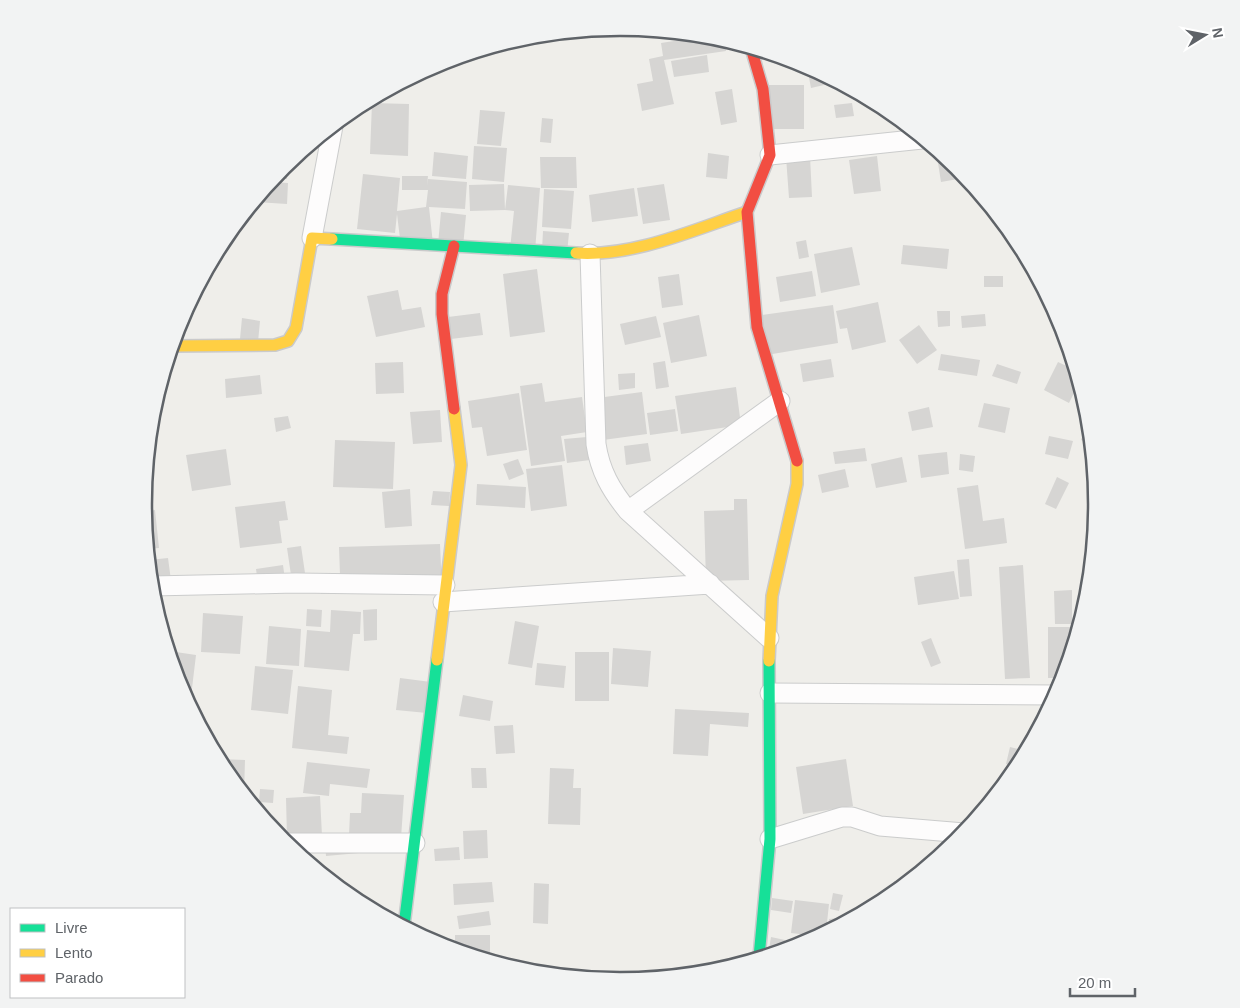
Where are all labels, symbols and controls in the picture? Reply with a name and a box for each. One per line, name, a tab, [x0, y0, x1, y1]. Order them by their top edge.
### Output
north arrow	[1180, 10, 1230, 60]
text: N	[1209, 26, 1227, 39]
legend	[10, 908, 185, 998]
text: Livre	[55, 919, 88, 936]
text: Lento	[55, 944, 93, 961]
scale bar	[1070, 966, 1135, 998]
text: Parado	[55, 969, 103, 986]
text: 20 m	[1078, 974, 1111, 991]

